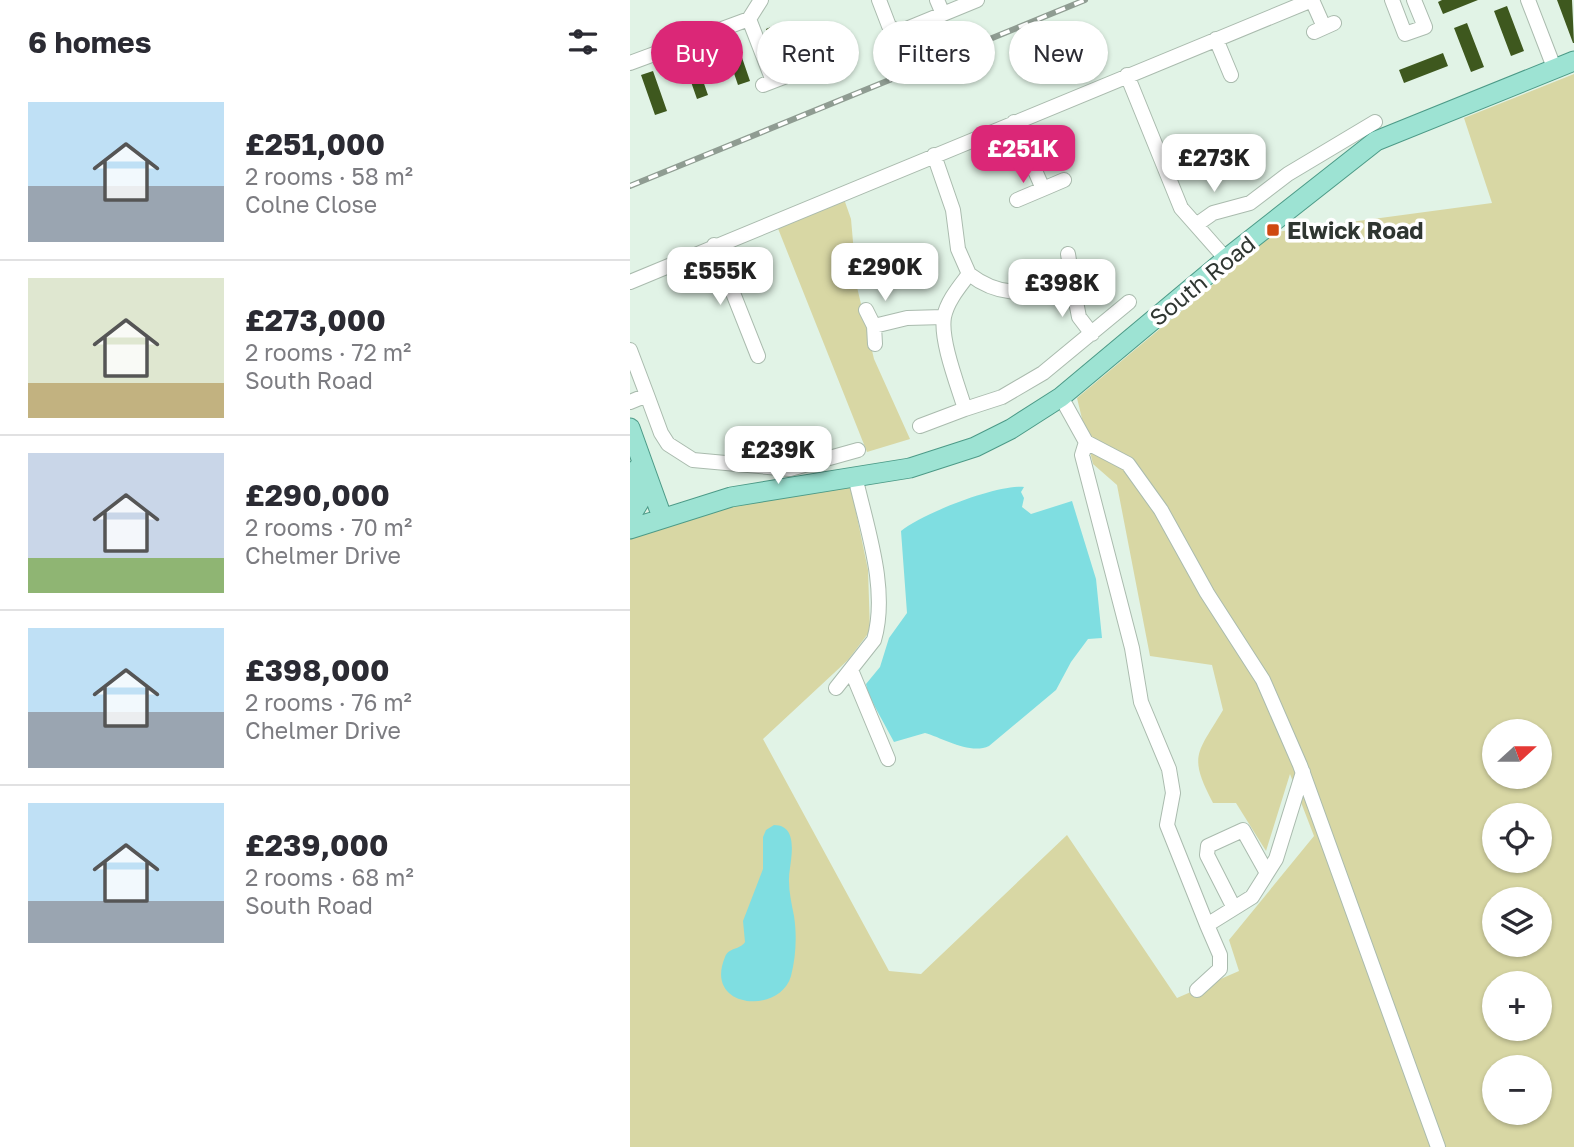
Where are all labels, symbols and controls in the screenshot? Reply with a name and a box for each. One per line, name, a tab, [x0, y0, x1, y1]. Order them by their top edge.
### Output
chip: Buy	[651, 21, 743, 84]
chip: Rent	[757, 21, 859, 84]
chip: Filters	[873, 21, 995, 84]
chip: New	[1009, 21, 1108, 84]
icon: filters	[564, 23, 602, 61]
text: 6 homes	[28, 24, 151, 60]
pin: £251K	[974, 125, 1072, 185]
text: £251,000	[245, 126, 385, 162]
icon: home	[84, 130, 168, 214]
text: £251K	[987, 134, 1059, 162]
pin: £273K	[1165, 134, 1263, 194]
text: £273K	[1178, 143, 1250, 171]
text: 2 rooms · 58 m²	[245, 162, 413, 190]
text: Colne Close	[245, 190, 377, 218]
place label: Elwick Road	[1287, 216, 1423, 244]
marker: Elwick Road	[1265, 222, 1281, 238]
street label: South Road	[1143, 229, 1261, 331]
pin: £290K	[836, 244, 934, 303]
pin: £555K	[671, 247, 769, 307]
text: £290K	[847, 252, 923, 280]
text: £555K	[683, 256, 757, 284]
pin: £398K	[1013, 260, 1111, 319]
text: £398K	[1024, 268, 1100, 296]
text: £273,000	[245, 302, 386, 338]
icon: home	[84, 306, 168, 390]
text: 2 rooms · 72 m²	[245, 338, 411, 366]
text: South Road	[245, 366, 373, 394]
pin: £239K	[729, 426, 827, 486]
text: £239K	[741, 435, 815, 463]
text: £290,000	[245, 477, 390, 513]
icon: home	[84, 481, 168, 565]
text: 2 rooms · 70 m²	[245, 513, 412, 541]
text: Chelmer Drive	[245, 541, 401, 569]
text: £398,000	[245, 652, 389, 688]
icon: home	[84, 656, 168, 740]
text: 2 rooms · 76 m²	[245, 688, 412, 716]
text: Chelmer Drive	[245, 716, 401, 744]
north arrow	[1482, 719, 1552, 789]
map controls	[1482, 719, 1552, 1125]
button: locate	[1482, 803, 1552, 873]
text: £239,000	[245, 827, 389, 863]
icon: home	[84, 831, 168, 915]
text: 2 rooms · 68 m²	[245, 863, 414, 891]
button: layers	[1482, 887, 1552, 957]
text: South Road	[245, 891, 373, 919]
button: +	[1482, 971, 1552, 1041]
button: −	[1482, 1055, 1552, 1125]

